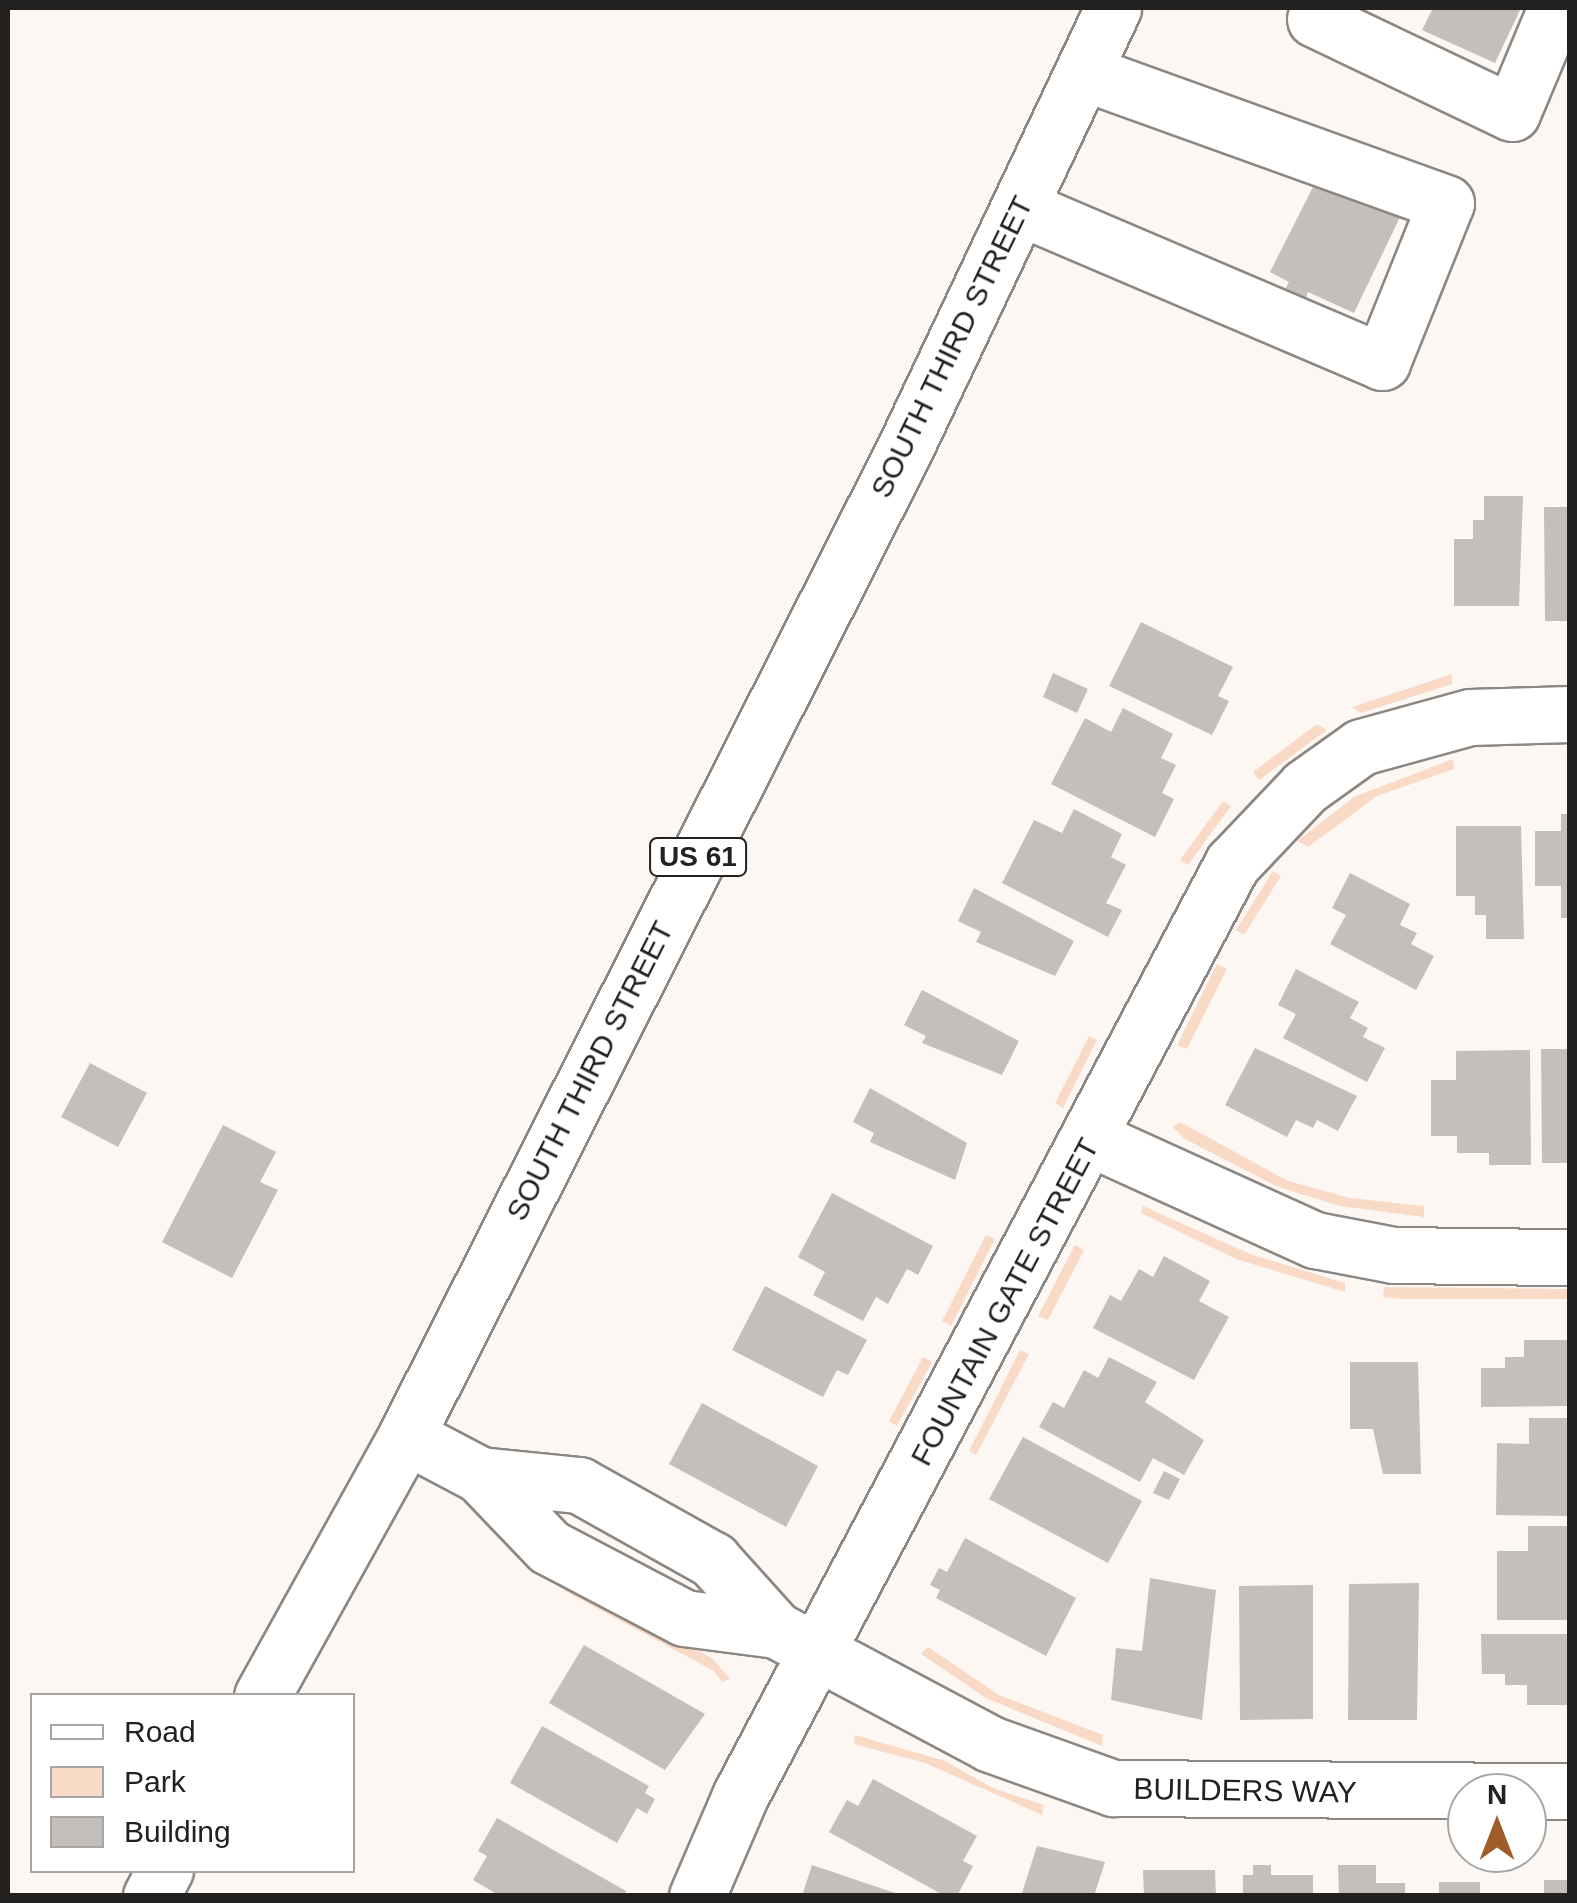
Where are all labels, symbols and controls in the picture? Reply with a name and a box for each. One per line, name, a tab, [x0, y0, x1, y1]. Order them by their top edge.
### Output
street label: SOUTH THIRD STREET	[863, 190, 1041, 504]
road number: US 61	[648, 834, 748, 880]
street label: SOUTH THIRD STREET	[499, 915, 681, 1227]
street label: FOUNTAIN GATE STREET	[903, 1132, 1107, 1472]
legend	[30, 1693, 355, 1873]
text: Road	[124, 1715, 196, 1748]
text: Park	[124, 1765, 186, 1798]
street label: BUILDERS WAY	[1133, 1771, 1357, 1811]
north arrow	[1447, 1773, 1547, 1873]
text: N	[1487, 1779, 1507, 1810]
text: Building	[124, 1815, 231, 1848]

